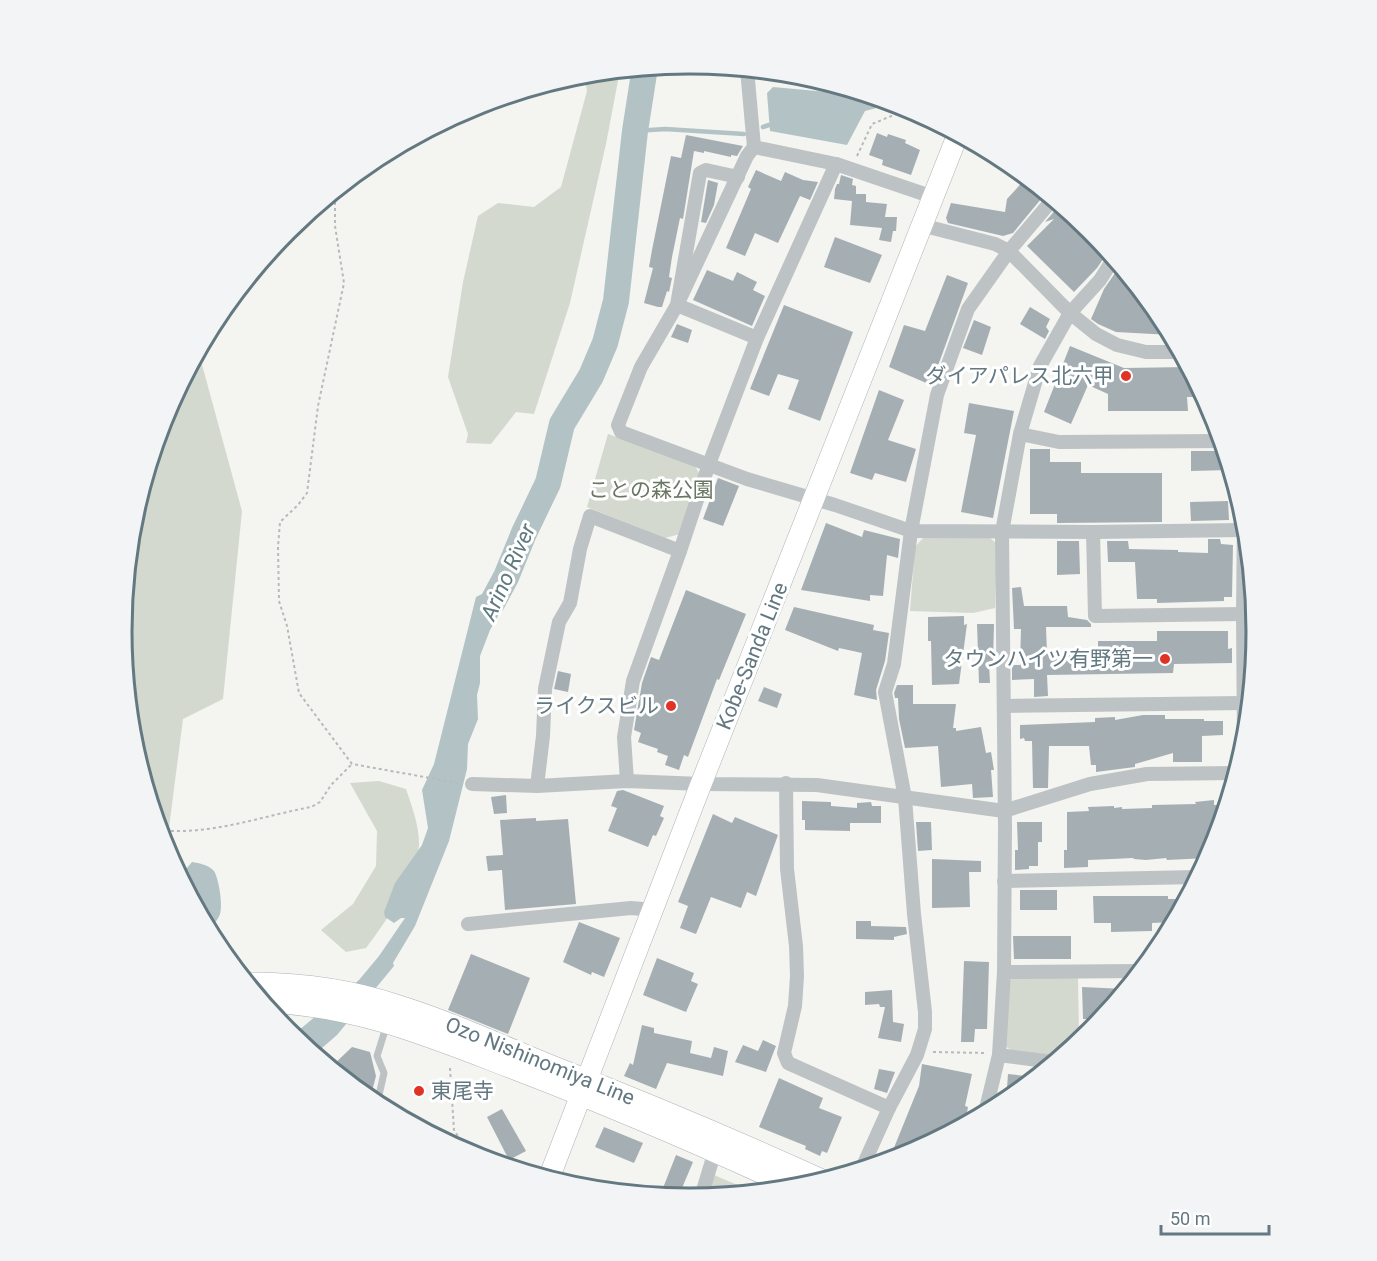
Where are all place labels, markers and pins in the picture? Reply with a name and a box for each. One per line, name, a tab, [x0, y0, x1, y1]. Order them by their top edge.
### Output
place label: ダイアパレス北六甲	[925, 364, 1114, 388]
marker: ダイアパレス北六甲	[1119, 369, 1133, 383]
place label: タウンハイツ有野第一	[943, 647, 1153, 671]
marker: タウンハイツ有野第一	[1158, 652, 1172, 666]
place label: ライクスビル	[534, 694, 659, 718]
marker: ライクスビル	[664, 699, 678, 713]
place label: 東尾寺	[431, 1079, 494, 1103]
marker: 東尾寺	[412, 1084, 426, 1098]

